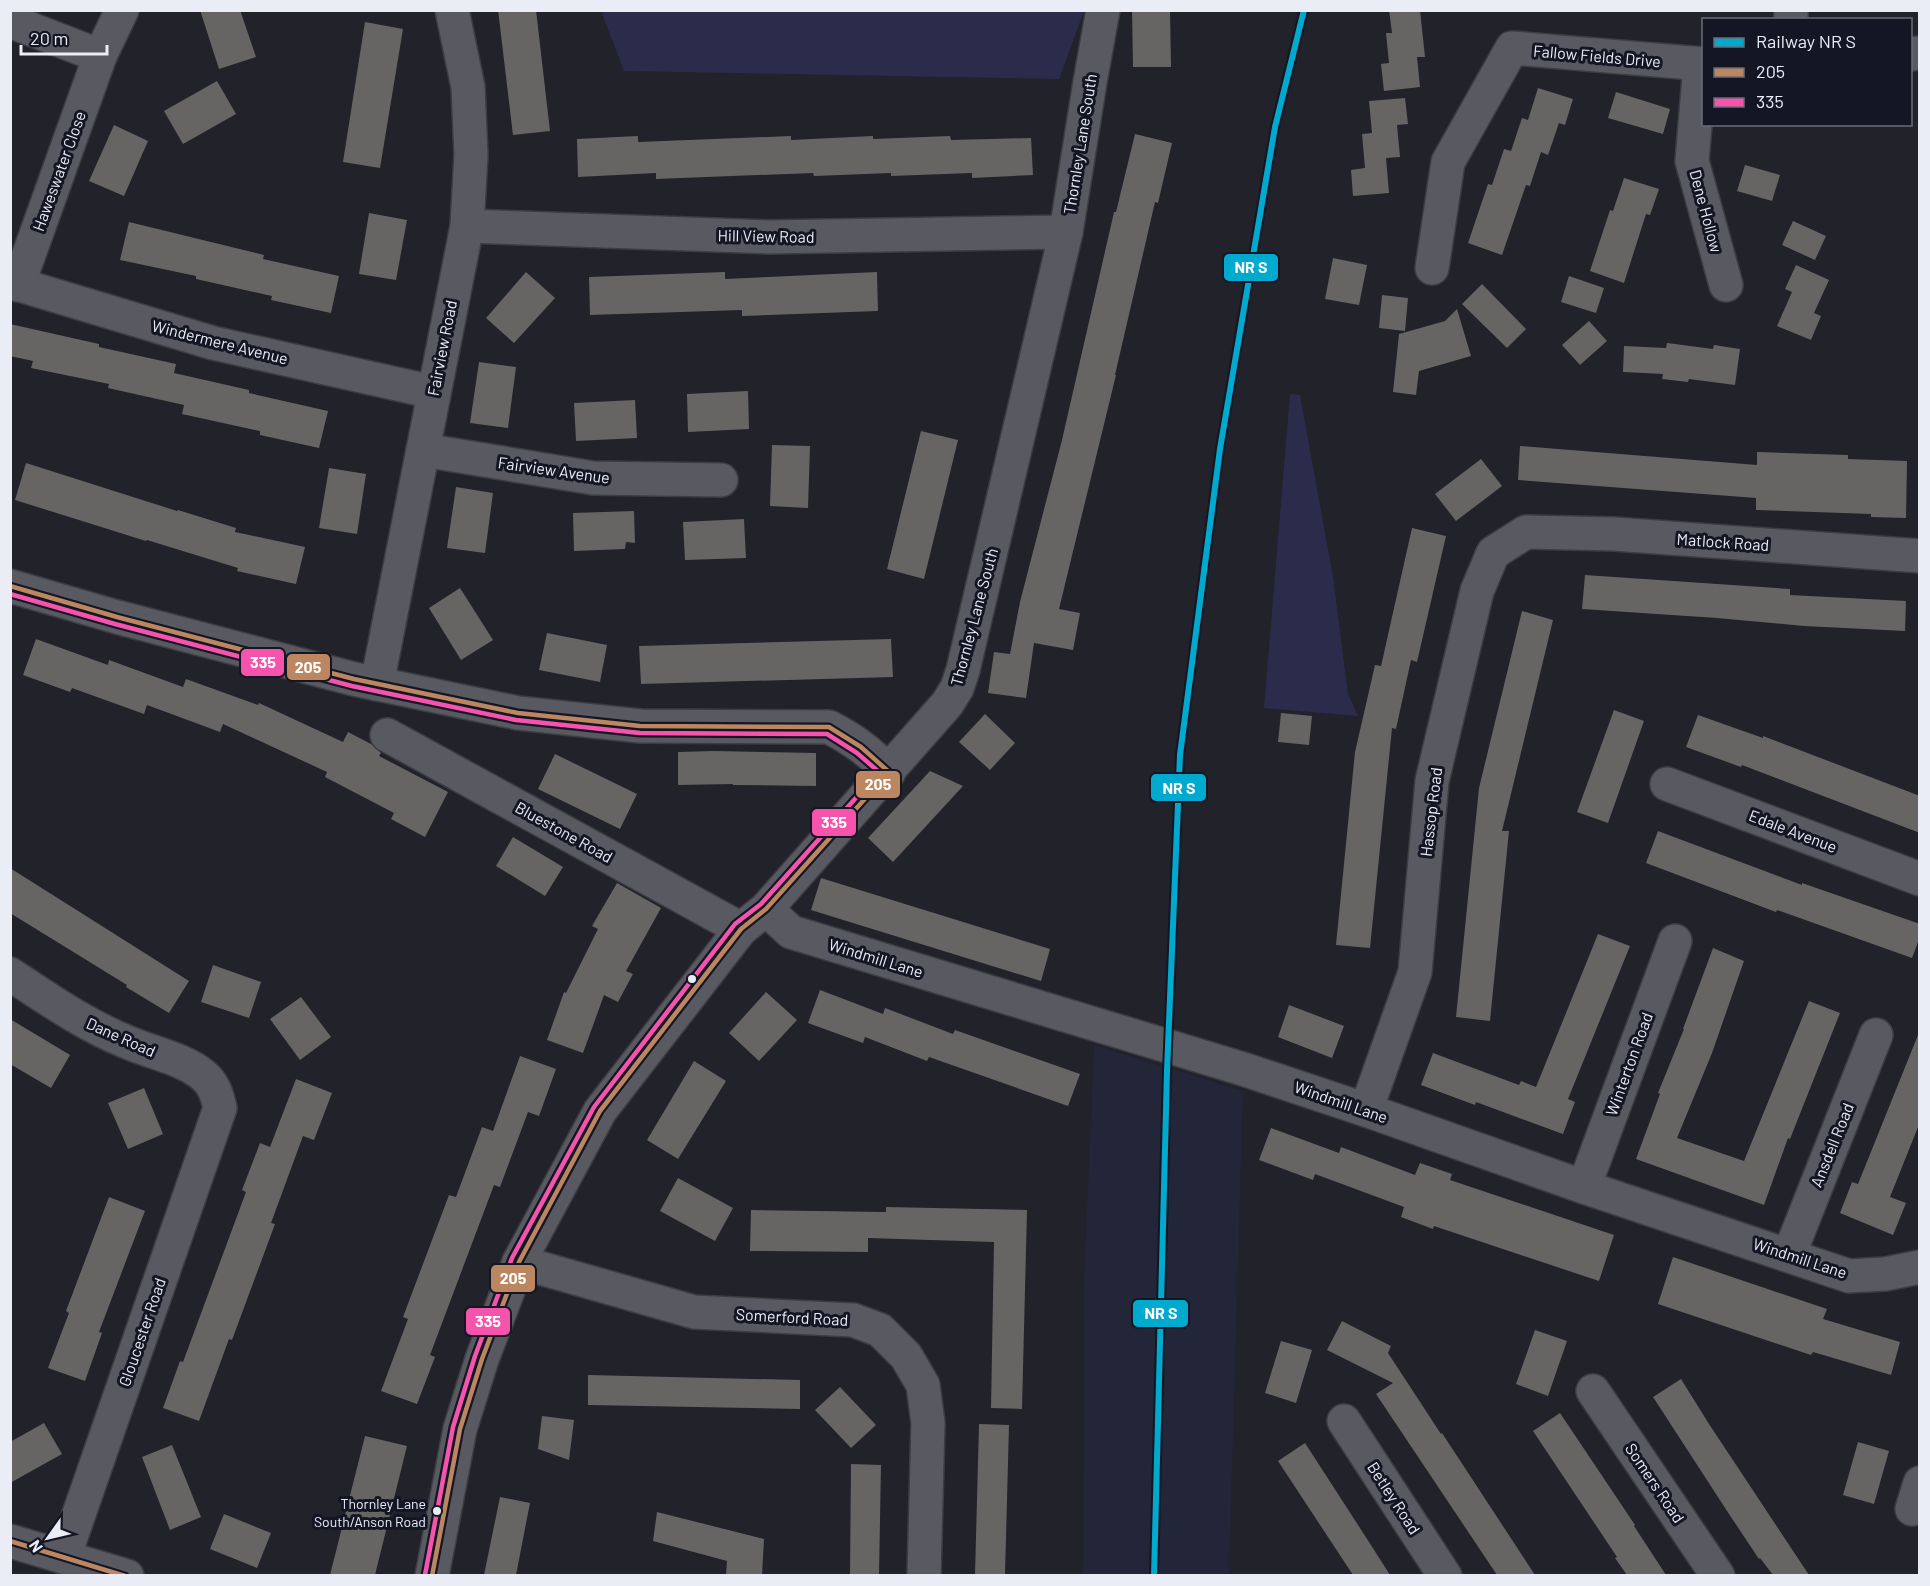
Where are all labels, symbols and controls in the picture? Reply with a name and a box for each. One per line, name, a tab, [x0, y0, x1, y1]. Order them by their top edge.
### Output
scale bar	[21, 18, 106, 56]
legend	[1702, 18, 1912, 126]
text: 20 m	[30, 27, 68, 49]
text: Railway NR S	[1756, 30, 1856, 52]
street label: Fallow Fields Drive	[1533, 40, 1662, 71]
text: 205	[1756, 60, 1785, 82]
street label: Thornley Lane South	[1059, 72, 1100, 216]
text: 335	[1756, 90, 1784, 112]
street label: Haweswater Close	[28, 108, 89, 233]
street label: Dene Hollow	[1686, 167, 1727, 255]
street label: Hill View Road	[717, 225, 815, 246]
line badge: NR S	[1223, 253, 1279, 282]
text: NR S	[1234, 257, 1268, 276]
street label: Fairview Road	[423, 298, 460, 397]
street label: Windermere Avenue	[150, 315, 290, 368]
street label: Fairview Avenue	[497, 452, 611, 487]
street label: Matlock Road	[1676, 529, 1770, 554]
street label: Thornley Lane South	[946, 546, 1001, 688]
line badge: 335	[240, 648, 285, 677]
text: 335	[250, 652, 276, 671]
line badge: 205	[286, 653, 331, 681]
text: 205	[295, 657, 322, 676]
street label: Hassop Road	[1416, 766, 1445, 858]
line badge: 205	[855, 770, 901, 799]
line badge: NR S	[1150, 773, 1207, 802]
text: 205	[865, 774, 892, 793]
text: NR S	[1162, 778, 1196, 797]
street label: Bluestone Road	[512, 797, 616, 866]
street label: Edale Avenue	[1746, 805, 1840, 856]
line badge: 335	[811, 808, 857, 837]
text: 335	[821, 812, 847, 831]
street label: Windmill Lane	[827, 934, 926, 981]
unlabelled marker	[686, 973, 698, 985]
street label: Winterton Road	[1601, 1010, 1656, 1118]
street label: Dane Road	[84, 1013, 159, 1060]
street label: Windmill Lane	[1292, 1077, 1390, 1126]
street label: Ansdell Road	[1806, 1100, 1857, 1190]
street label: Windmill Lane	[1751, 1233, 1849, 1282]
line badge: 205	[490, 1264, 536, 1293]
text: 205	[500, 1268, 527, 1287]
street label: Gloucester Road	[114, 1275, 169, 1389]
line badge: NR S	[1132, 1299, 1189, 1328]
text: NR S	[1144, 1303, 1178, 1322]
street label: Somerford Road	[735, 1304, 849, 1329]
line badge: 335	[465, 1307, 511, 1336]
text: 335	[475, 1311, 501, 1330]
street label: Somers Road	[1622, 1439, 1689, 1526]
street label: Betley Road	[1364, 1458, 1425, 1537]
place label: Thornley Lane South/Anson Road	[314, 1495, 426, 1530]
marker: Thornley Lane South/Anson Road	[431, 1505, 443, 1517]
north arrow	[18, 1508, 78, 1568]
text: N	[24, 1537, 46, 1556]

